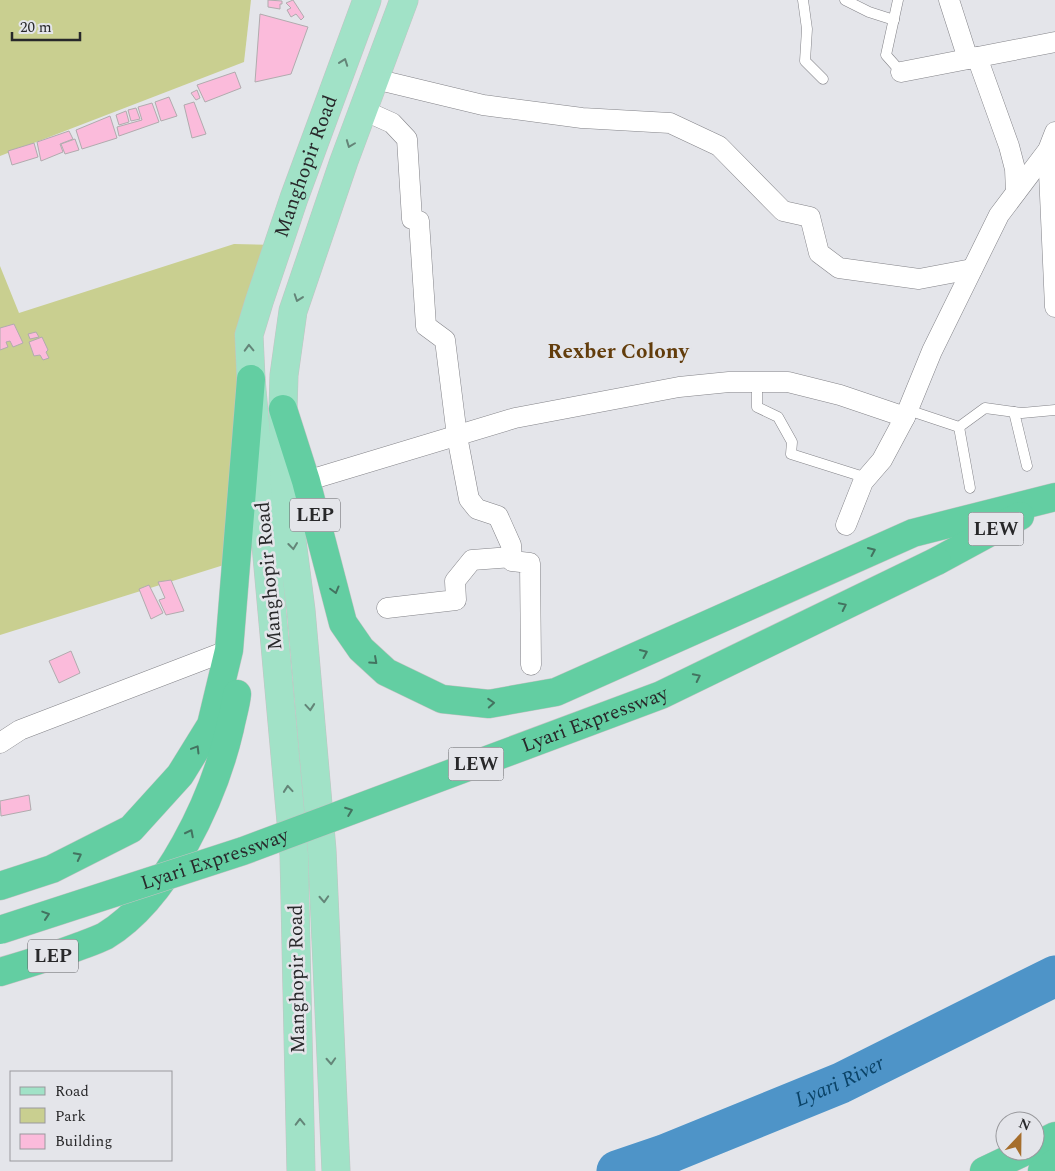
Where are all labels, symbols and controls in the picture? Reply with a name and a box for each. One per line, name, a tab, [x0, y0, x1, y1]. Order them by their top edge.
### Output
scale bar	[12, 10, 80, 42]
text: 20 m	[20, 16, 52, 39]
one-way arrow	[338, 58, 348, 67]
street label: Manghopir Road	[267, 91, 346, 242]
one-way arrow	[346, 139, 356, 148]
one-way arrow	[294, 293, 304, 302]
district label: Rexber Colony	[547, 336, 690, 368]
one-way arrow	[244, 344, 255, 352]
road number: LEP	[290, 498, 340, 532]
street label: Manghopir Road	[248, 500, 290, 652]
road number: LEW	[968, 512, 1024, 546]
one-way arrow	[287, 542, 298, 550]
one-way arrow	[867, 547, 876, 558]
one-way arrow	[329, 585, 339, 594]
one-way arrow	[838, 602, 847, 613]
one-way arrow	[639, 649, 648, 659]
one-way arrow	[369, 655, 378, 664]
one-way arrow	[691, 673, 700, 683]
street label: Lyari Expressway	[517, 678, 675, 761]
one-way arrow	[487, 698, 495, 709]
one-way arrow	[304, 704, 315, 712]
one-way arrow	[189, 746, 199, 755]
road number: LEW	[448, 748, 504, 781]
one-way arrow	[283, 785, 294, 793]
one-way arrow	[344, 807, 353, 818]
street label: Lyari Expressway	[137, 820, 294, 898]
one-way arrow	[184, 829, 194, 838]
one-way arrow	[73, 852, 82, 862]
one-way arrow	[319, 895, 330, 903]
street label: Manghopir Road	[281, 904, 313, 1054]
one-way arrow	[42, 910, 50, 920]
road number: LEP	[28, 939, 78, 972]
water label: Lyari River	[790, 1047, 891, 1116]
one-way arrow	[326, 1058, 337, 1066]
legend	[10, 1071, 172, 1161]
text: Road	[55, 1080, 89, 1103]
text: Park	[55, 1105, 86, 1128]
north arrow	[995, 1111, 1045, 1161]
text: N	[1015, 1113, 1034, 1136]
one-way arrow	[295, 1118, 305, 1126]
text: Building	[55, 1130, 112, 1153]

